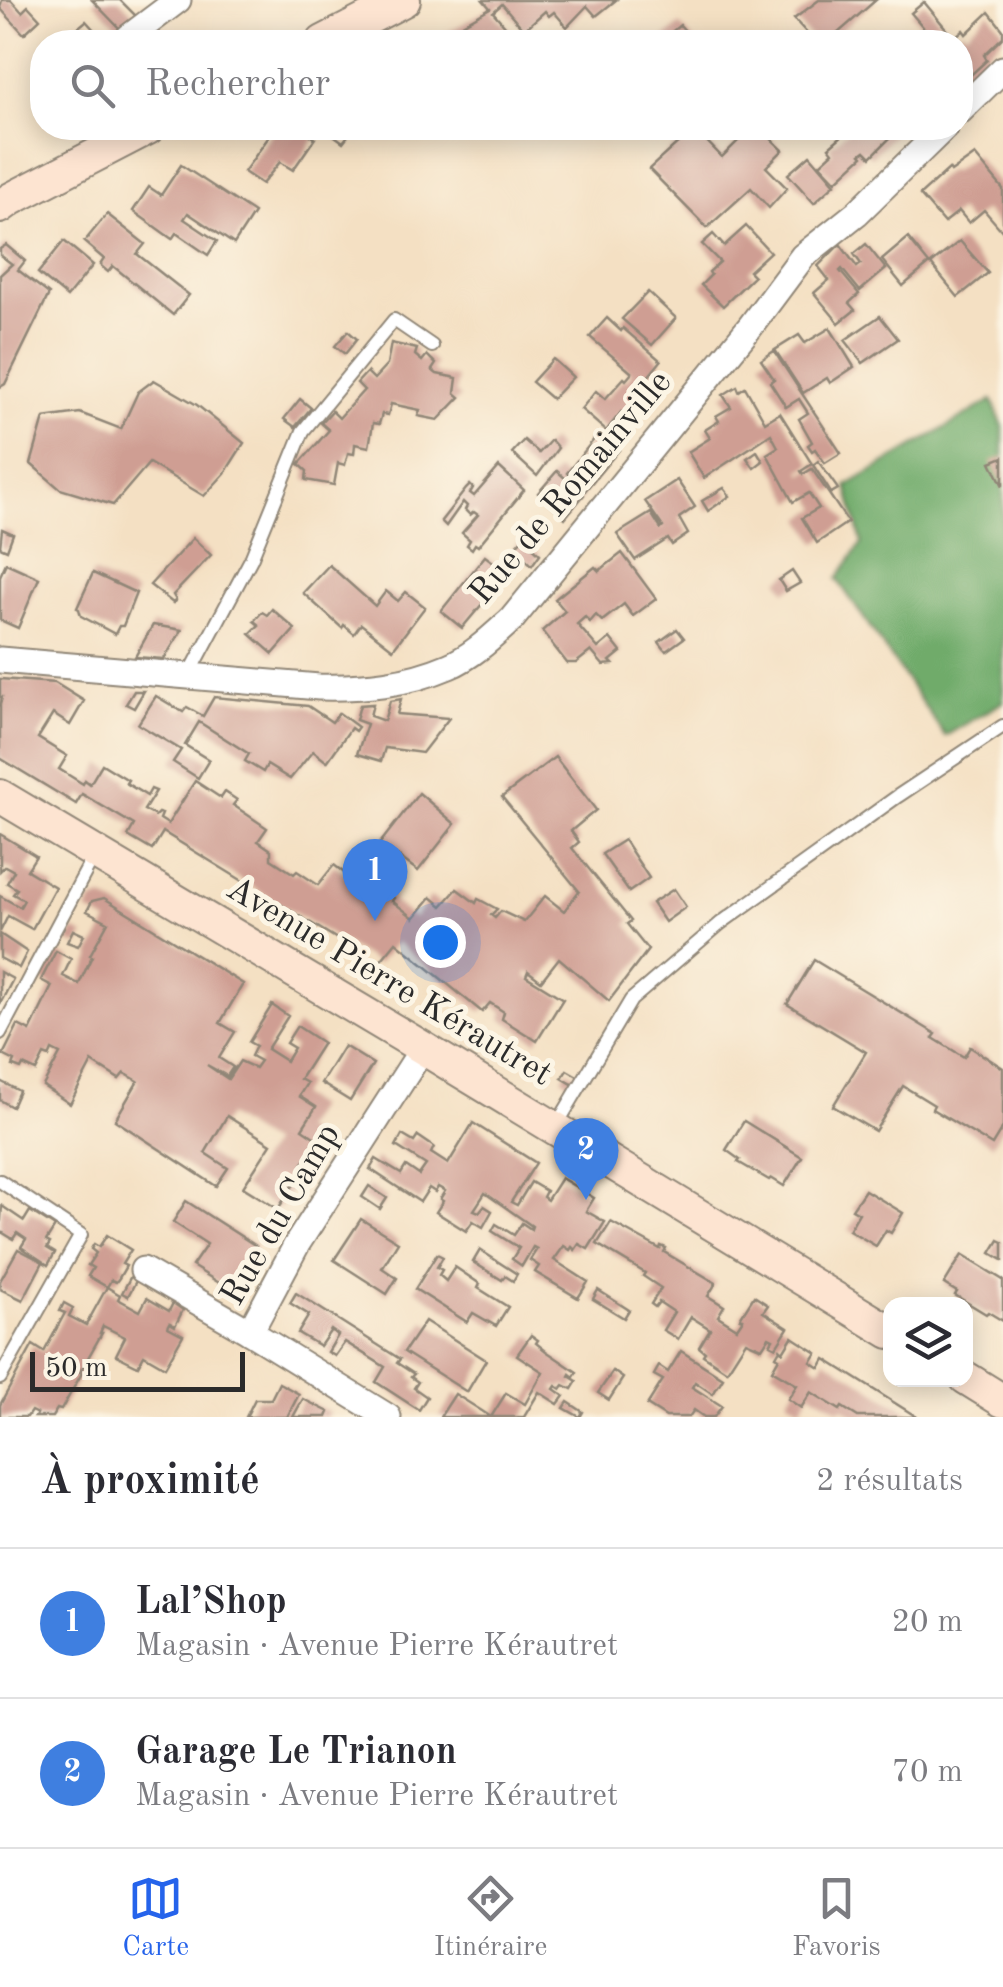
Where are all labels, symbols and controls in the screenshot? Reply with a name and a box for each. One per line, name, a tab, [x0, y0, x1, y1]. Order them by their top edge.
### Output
search box	[30, 30, 973, 140]
icon: search	[65, 58, 120, 113]
text: Rechercher	[145, 66, 330, 104]
street label: Rue de Romainville	[464, 365, 678, 611]
pin: 1	[342, 838, 408, 921]
street label: Avenue Pierre Kérautret	[220, 871, 558, 1093]
your location	[415, 917, 466, 968]
street label: Rue du Camp	[215, 1118, 347, 1312]
pin: 2	[554, 1118, 618, 1200]
map controls	[883, 1297, 973, 1387]
button: layers	[883, 1297, 973, 1387]
scale bar	[30, 1347, 245, 1392]
text: 50 m	[45, 1355, 108, 1383]
text: À proximité	[40, 1461, 260, 1503]
text: 2 résultats	[816, 1466, 963, 1498]
text: Lal’Shop	[135, 1584, 287, 1622]
text: 1	[63, 1607, 82, 1639]
text: 20 m	[892, 1607, 963, 1639]
text: Magasin · Avenue Pierre Kérautret	[135, 1631, 618, 1663]
text: Garage Le Trianon	[135, 1734, 457, 1772]
text: 2	[63, 1757, 82, 1789]
text: 70 m	[892, 1757, 963, 1789]
text: Magasin · Avenue Pierre Kérautret	[135, 1781, 618, 1813]
tab: Carte	[122, 1871, 189, 1966]
tab: Itinéraire	[434, 1871, 547, 1966]
tab: Favoris	[792, 1871, 881, 1966]

